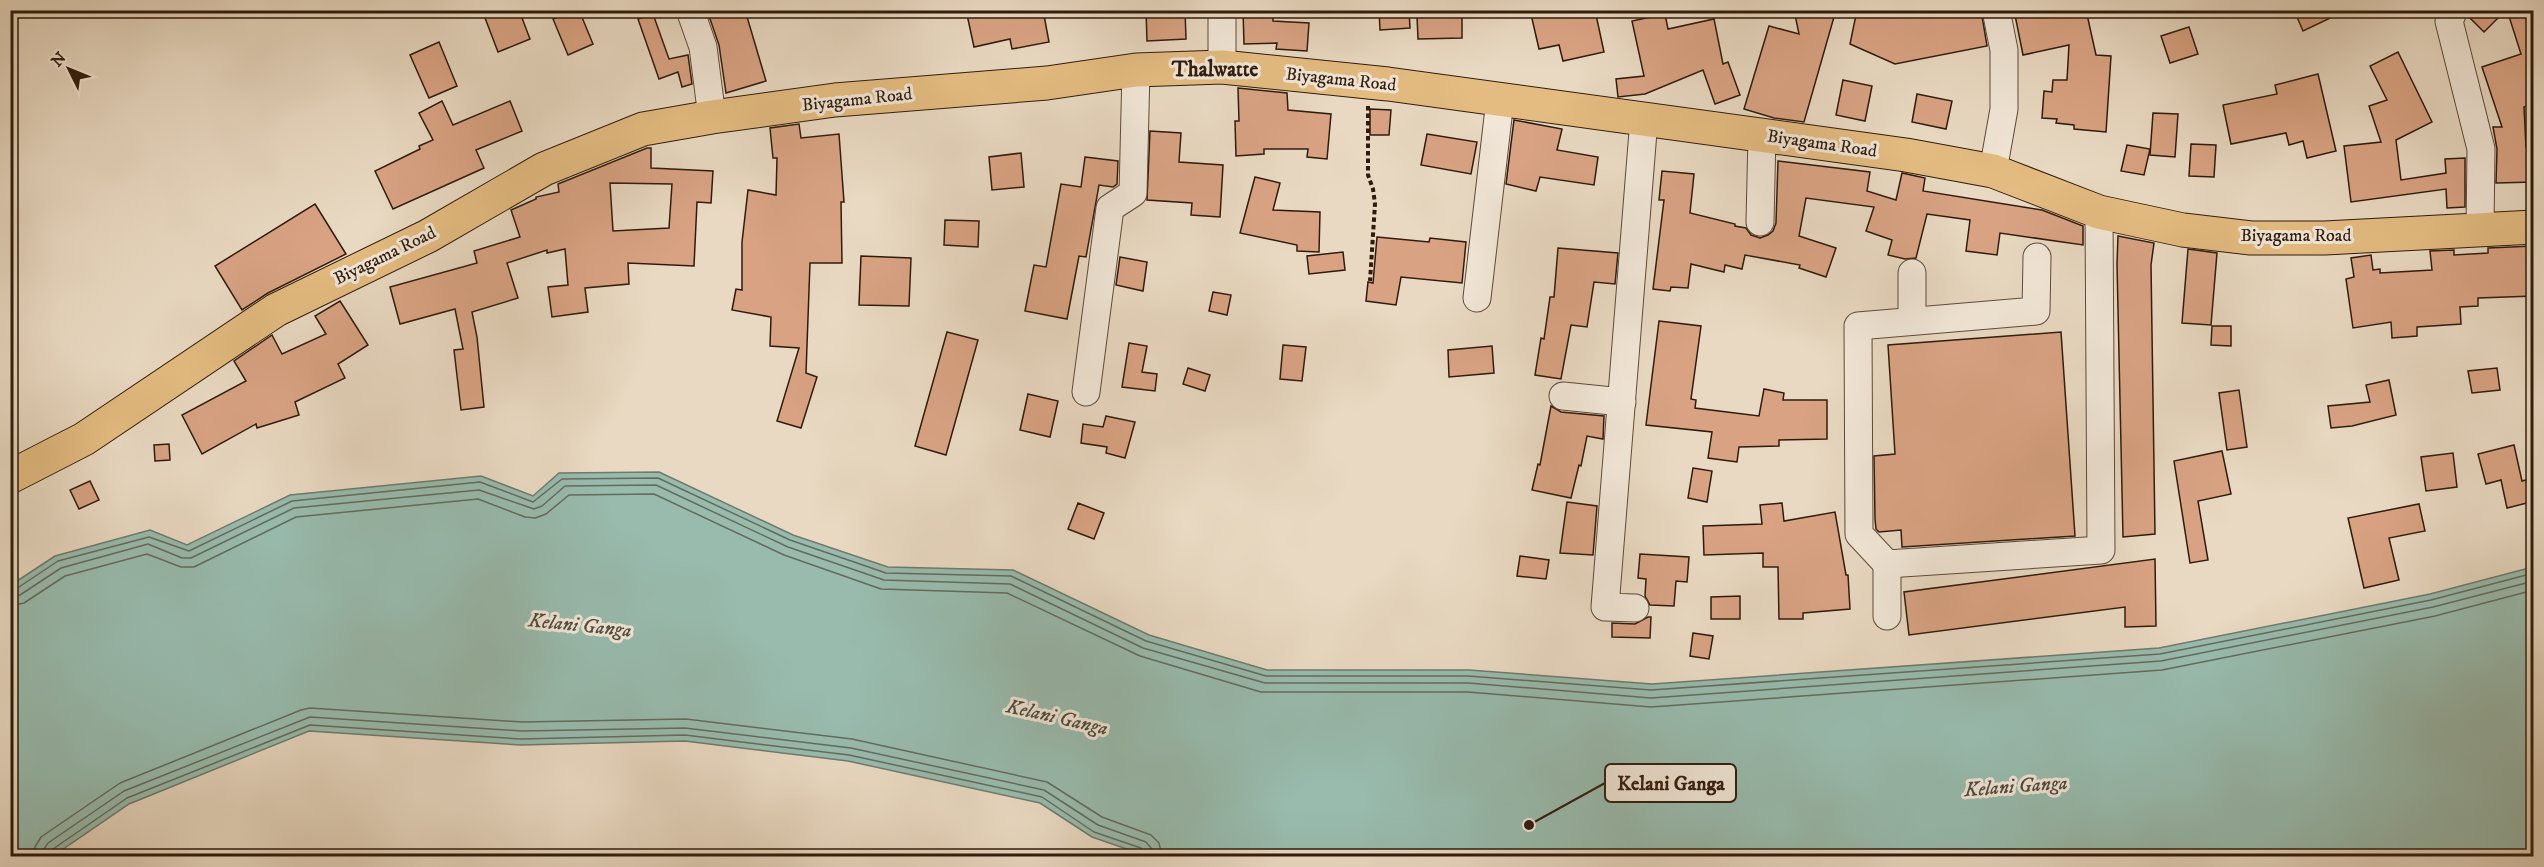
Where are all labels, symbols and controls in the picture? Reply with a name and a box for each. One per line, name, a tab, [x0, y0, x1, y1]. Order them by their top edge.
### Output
north arrow	[39, 39, 99, 99]
text: N	[47, 48, 71, 71]
district label: Thalwatte	[1171, 57, 1259, 83]
street label: Biyagama Road	[1285, 63, 1397, 97]
street label: Biyagama Road	[801, 83, 913, 117]
street label: Biyagama Road	[1766, 125, 1878, 163]
street label: Biyagama Road	[330, 222, 440, 290]
street label: Biyagama Road	[2241, 225, 2351, 247]
water label: Kelani Ganga	[526, 608, 633, 644]
water label: Kelani Ganga	[1003, 694, 1110, 742]
callout: Kelani Ganga	[1605, 764, 1736, 802]
water label: Kelani Ganga	[1963, 771, 2068, 803]
text: Kelani Ganga	[1617, 772, 1725, 797]

